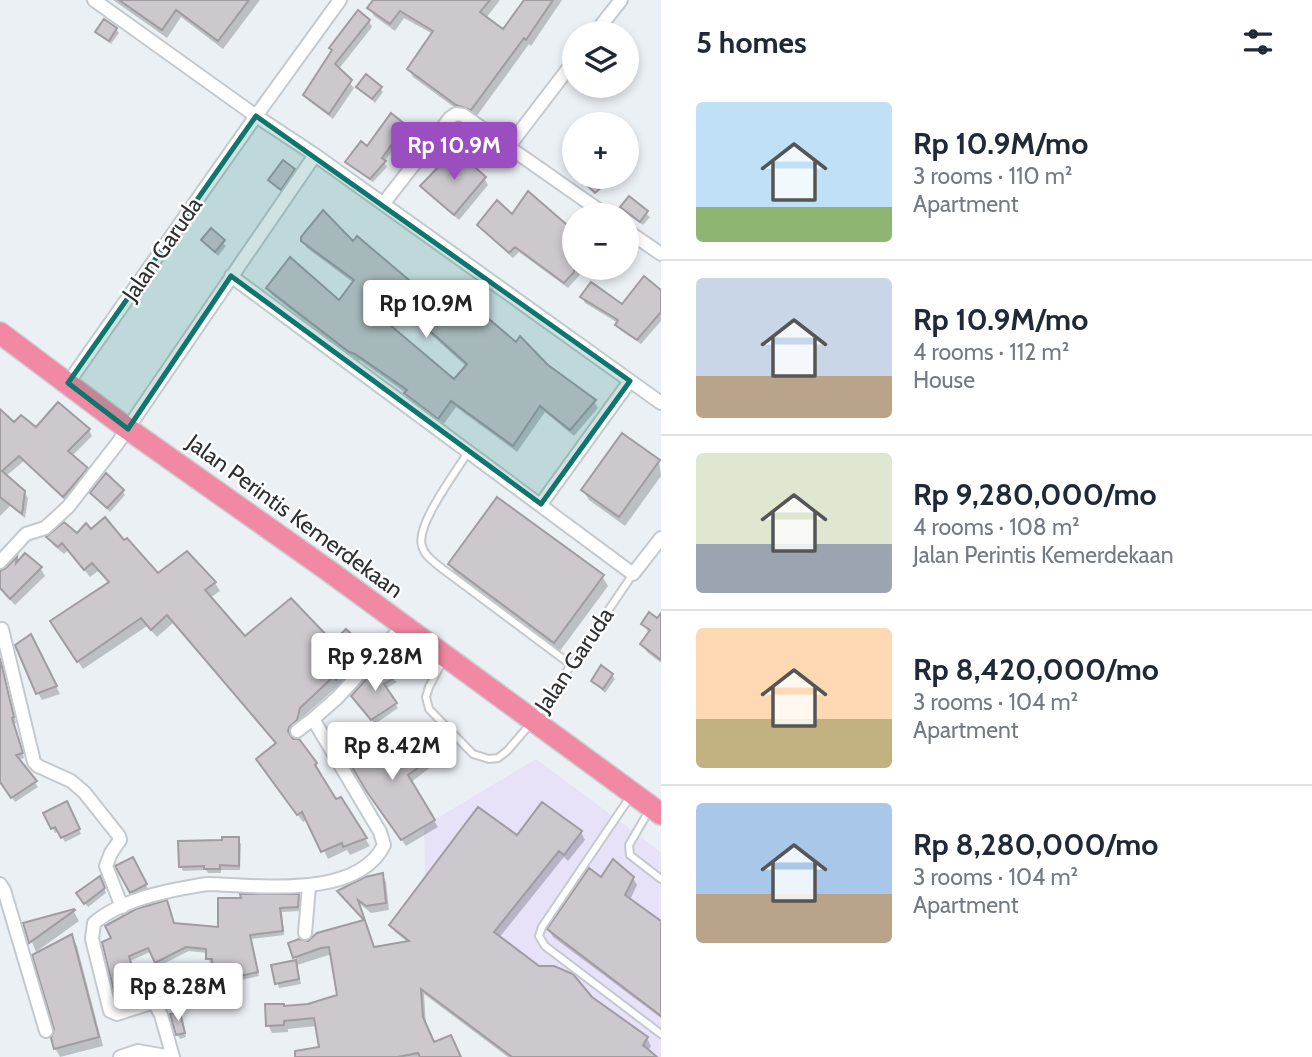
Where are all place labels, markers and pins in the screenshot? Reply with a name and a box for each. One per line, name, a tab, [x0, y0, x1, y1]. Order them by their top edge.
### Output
pin: Rp 10.9M	[382, 122, 526, 182]
pin: Rp 10.9M	[354, 280, 498, 340]
pin: Rp 9.28M	[303, 634, 447, 693]
pin: Rp 8.42M	[320, 722, 464, 782]
pin: Rp 8.28M	[106, 964, 250, 1023]

